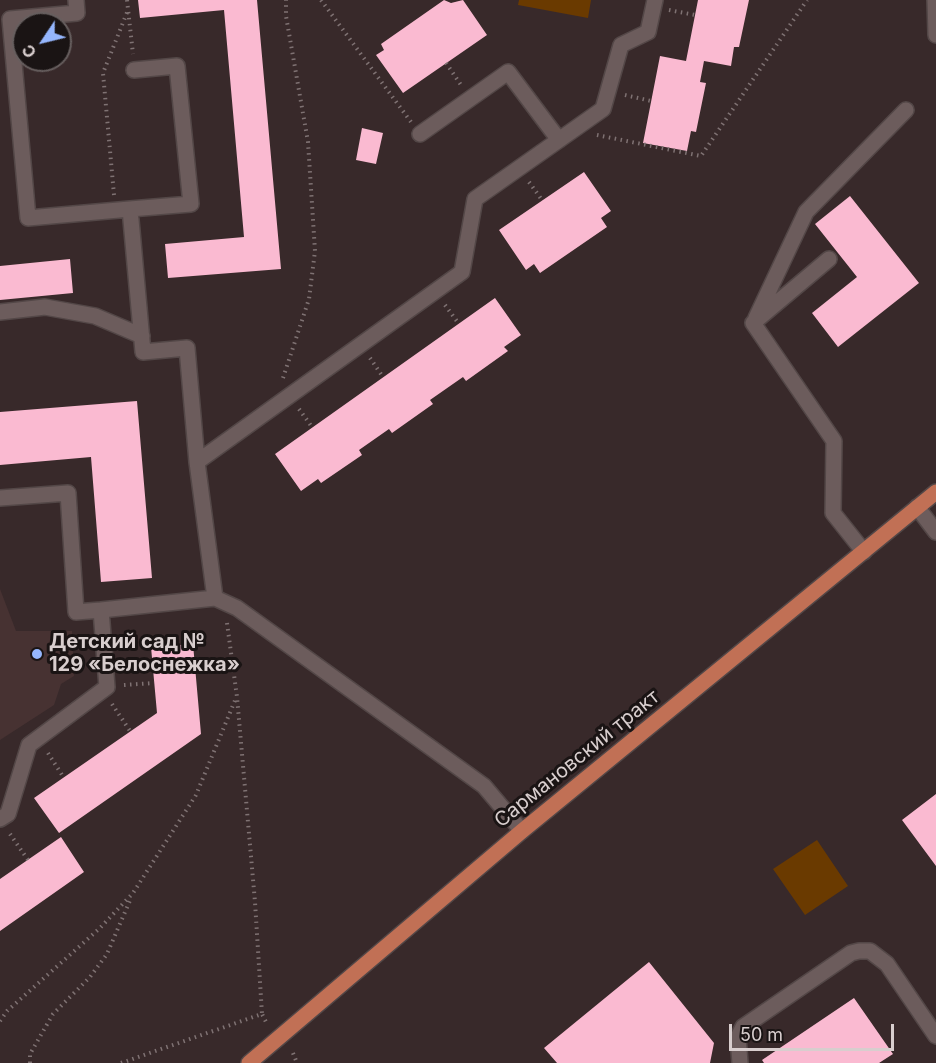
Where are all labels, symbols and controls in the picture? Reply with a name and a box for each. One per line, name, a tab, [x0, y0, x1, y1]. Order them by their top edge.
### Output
north arrow	[12, 12, 72, 72]
text: С	[17, 41, 40, 62]
place label: Детский сад № 129 «Белоснежка»	[49, 630, 240, 677]
marker: Детский сад № 129 «Белоснежка»	[30, 647, 44, 661]
street label: Сармановский тракт	[490, 685, 664, 833]
scale bar	[732, 1012, 897, 1050]
text: 50 m	[740, 1024, 783, 1045]

